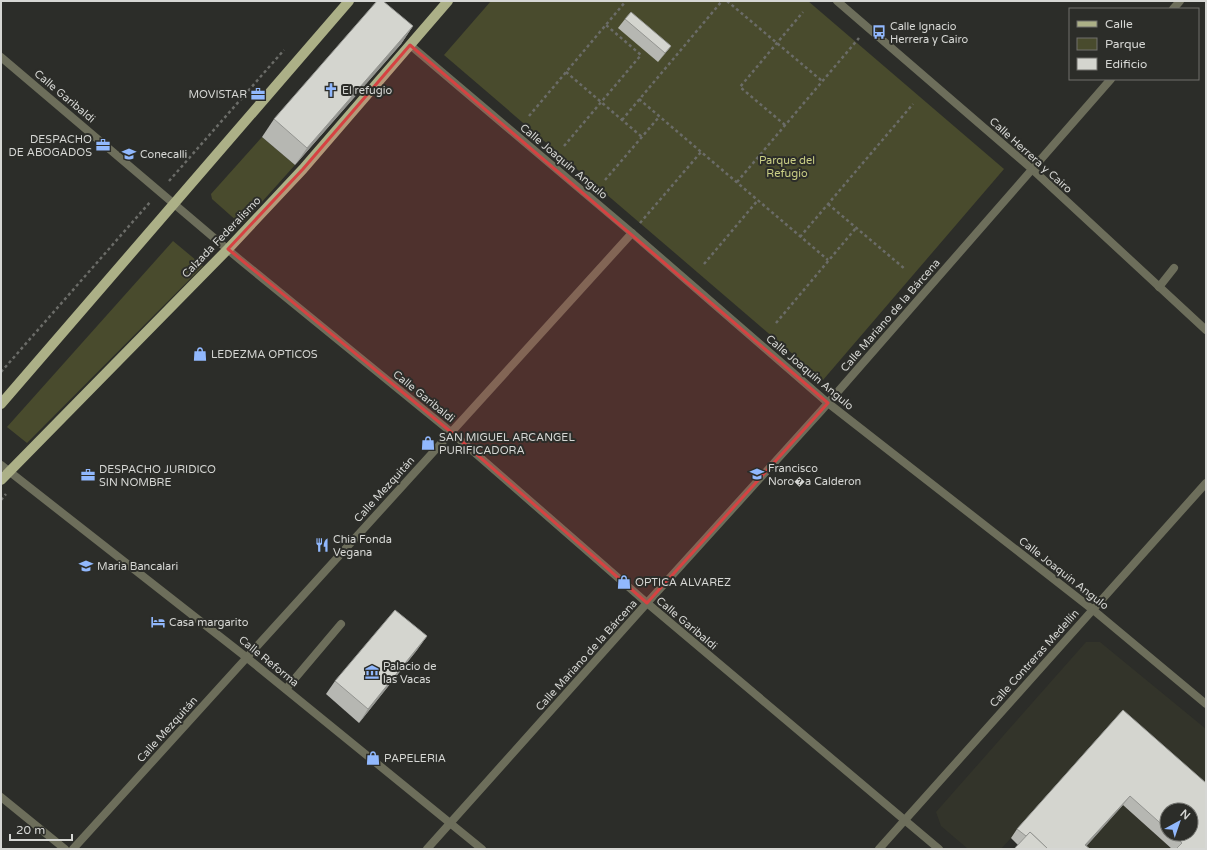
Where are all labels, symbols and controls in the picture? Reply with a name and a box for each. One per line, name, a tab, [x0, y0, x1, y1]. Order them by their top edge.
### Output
legend	[1069, 8, 1199, 80]
text: Calle	[1105, 17, 1133, 31]
place label: Calle Ignacio Herrera y Cairo	[890, 20, 968, 46]
bus stop icon: Calle Ignacio Herrera y Cairo	[871, 24, 887, 40]
text: Parque	[1105, 37, 1146, 51]
text: Edificio	[1105, 57, 1147, 71]
street label: Calle Garibaldi	[32, 67, 98, 126]
church icon: El refugio	[323, 82, 339, 98]
place label: El refugio	[342, 84, 392, 97]
office icon: MOVISTAR	[250, 86, 266, 102]
place label: MOVISTAR	[188, 88, 247, 101]
street label: Calle Herrera y Cairo	[987, 115, 1075, 196]
street label: Calle Joaquín Angulo	[517, 121, 610, 202]
place label: DESPACHO DE ABOGADOS	[9, 133, 92, 159]
office icon: DESPACHO DE ABOGADOS	[95, 137, 111, 153]
school or university icon: Conecalli	[121, 146, 137, 162]
place label: Conecalli	[140, 148, 187, 161]
park label: Parque del Refugio	[759, 154, 815, 180]
street label: Calzada Federalismo	[179, 194, 264, 281]
street label: Calle Mariano de la Bárcena	[838, 256, 943, 374]
street label: Calle Joaquín Angulo	[763, 332, 856, 413]
shop icon: LEDEZMA OPTICOS	[192, 346, 208, 362]
place label: LEDEZMA OPTICOS	[211, 348, 318, 361]
street label: Calle Garibaldi	[390, 368, 457, 425]
place label: SAN MIGUEL ARCANGEL PURIFICADORA	[439, 431, 575, 457]
shop icon: SAN MIGUEL ARCANGEL PURIFICADORA	[420, 435, 436, 451]
street label: Calle Mezquitán	[351, 454, 417, 525]
place label: Francisco Noro�a Calderon	[768, 462, 861, 488]
place label: DESPACHO JURIDICO SIN NOMBRE	[99, 463, 216, 489]
school or university icon: Francisco Noro�a Calderon	[749, 466, 765, 482]
office icon: DESPACHO JURIDICO SIN NOMBRE	[80, 467, 96, 483]
place label: Chia Fonda Vegana	[333, 533, 392, 559]
street label: Calle Joaquín Angulo	[1016, 534, 1111, 613]
restaurant icon: Chia Fonda Vegana	[314, 537, 330, 553]
school or university icon: Maria Bancalari	[78, 558, 94, 574]
place label: Maria Bancalari	[97, 560, 178, 573]
shop icon: OPTICA ALVAREZ	[616, 574, 632, 590]
place label: OPTICA ALVAREZ	[635, 576, 731, 589]
street label: Calle Garibaldi	[654, 594, 720, 653]
street label: Calle Mariano de la Bárcena	[533, 597, 640, 714]
street label: Calle Contreras Medellín	[987, 607, 1082, 710]
hotel icon: Casa margarito	[150, 614, 166, 630]
place label: Casa margarito	[169, 616, 249, 629]
street label: Calle Reforma	[236, 633, 301, 690]
place label: Palacio de las Vacas	[383, 660, 437, 686]
museum icon: Palacio de las Vacas	[364, 664, 380, 680]
street label: Calle Mezquitán	[134, 694, 200, 765]
shop icon: PAPELERIA	[365, 750, 381, 766]
place label: PAPELERIA	[384, 752, 446, 765]
north arrow	[1159, 802, 1199, 842]
text: N	[1178, 807, 1193, 823]
scale bar	[10, 816, 72, 842]
text: 20 m	[16, 823, 45, 837]

